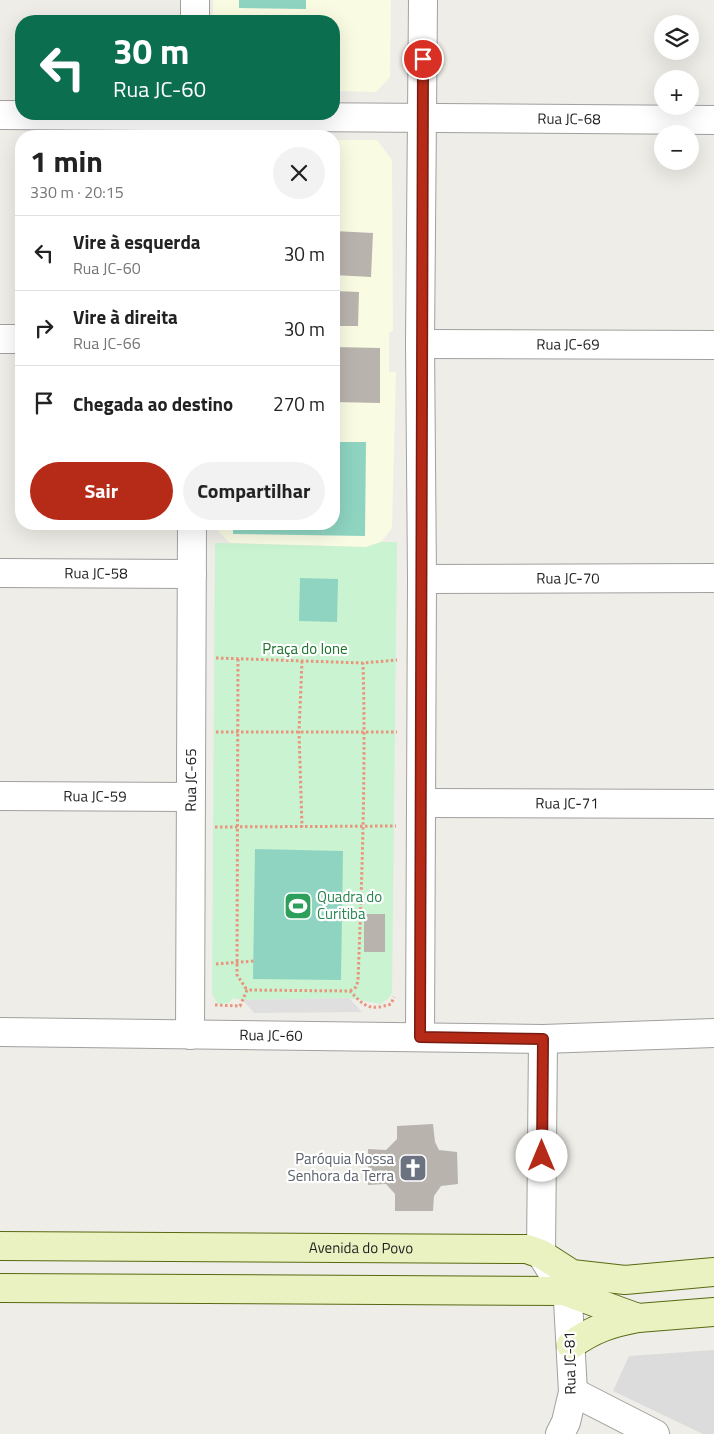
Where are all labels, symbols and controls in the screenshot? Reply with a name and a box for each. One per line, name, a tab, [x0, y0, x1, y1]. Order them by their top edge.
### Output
map controls	[654, 15, 699, 170]
button: layers	[654, 15, 699, 60]
text: 30 m	[113, 24, 189, 78]
icon: left	[30, 35, 95, 100]
pin	[402, 38, 444, 80]
icon: arrive	[409, 45, 437, 73]
button: +	[654, 70, 699, 115]
text: Rua JC-60	[113, 72, 206, 106]
street label: Rua JC-68	[537, 107, 601, 130]
button: −	[654, 125, 699, 170]
text: 1 min	[30, 138, 103, 184]
button: close	[273, 147, 325, 199]
text: 330 m · 20:15	[30, 180, 124, 204]
text: Vire à esquerda	[73, 227, 201, 256]
icon: left	[30, 239, 58, 267]
text: 30 m	[284, 239, 325, 268]
text: Rua JC-60	[73, 256, 141, 280]
text: Vire à direita	[73, 302, 178, 331]
icon: right	[30, 314, 58, 342]
text: 30 m	[284, 314, 325, 343]
text: Rua JC-66	[73, 331, 141, 355]
street label: Rua JC-69	[536, 332, 600, 356]
icon: arrive	[30, 389, 58, 417]
text: Chegada ao destino	[73, 389, 233, 418]
text: 270 m	[273, 389, 325, 418]
button: Sair	[30, 462, 173, 520]
button: Compartilhar	[183, 462, 325, 520]
street label: Rua JC-58	[64, 561, 128, 585]
street label: Rua JC-70	[536, 566, 600, 590]
park label: Praça do Ione	[262, 637, 348, 660]
street label: Rua JC-65	[179, 748, 202, 812]
street label: Rua JC-59	[63, 784, 127, 808]
street label: Rua JC-71	[535, 791, 599, 815]
place label: Quadra do Curitiba	[317, 885, 382, 925]
sports icon: Quadra do Curitiba	[283, 891, 313, 921]
street label: Rua JC-60	[239, 1023, 303, 1047]
position arrow	[515, 1129, 567, 1181]
place label: Paróquia Nossa Senhora da Terra	[288, 1147, 394, 1187]
church icon: Paróquia Nossa Senhora da Terra	[398, 1153, 428, 1183]
street label: Avenida do Povo	[309, 1236, 413, 1259]
street label: Rua JC-81	[557, 1331, 582, 1395]

